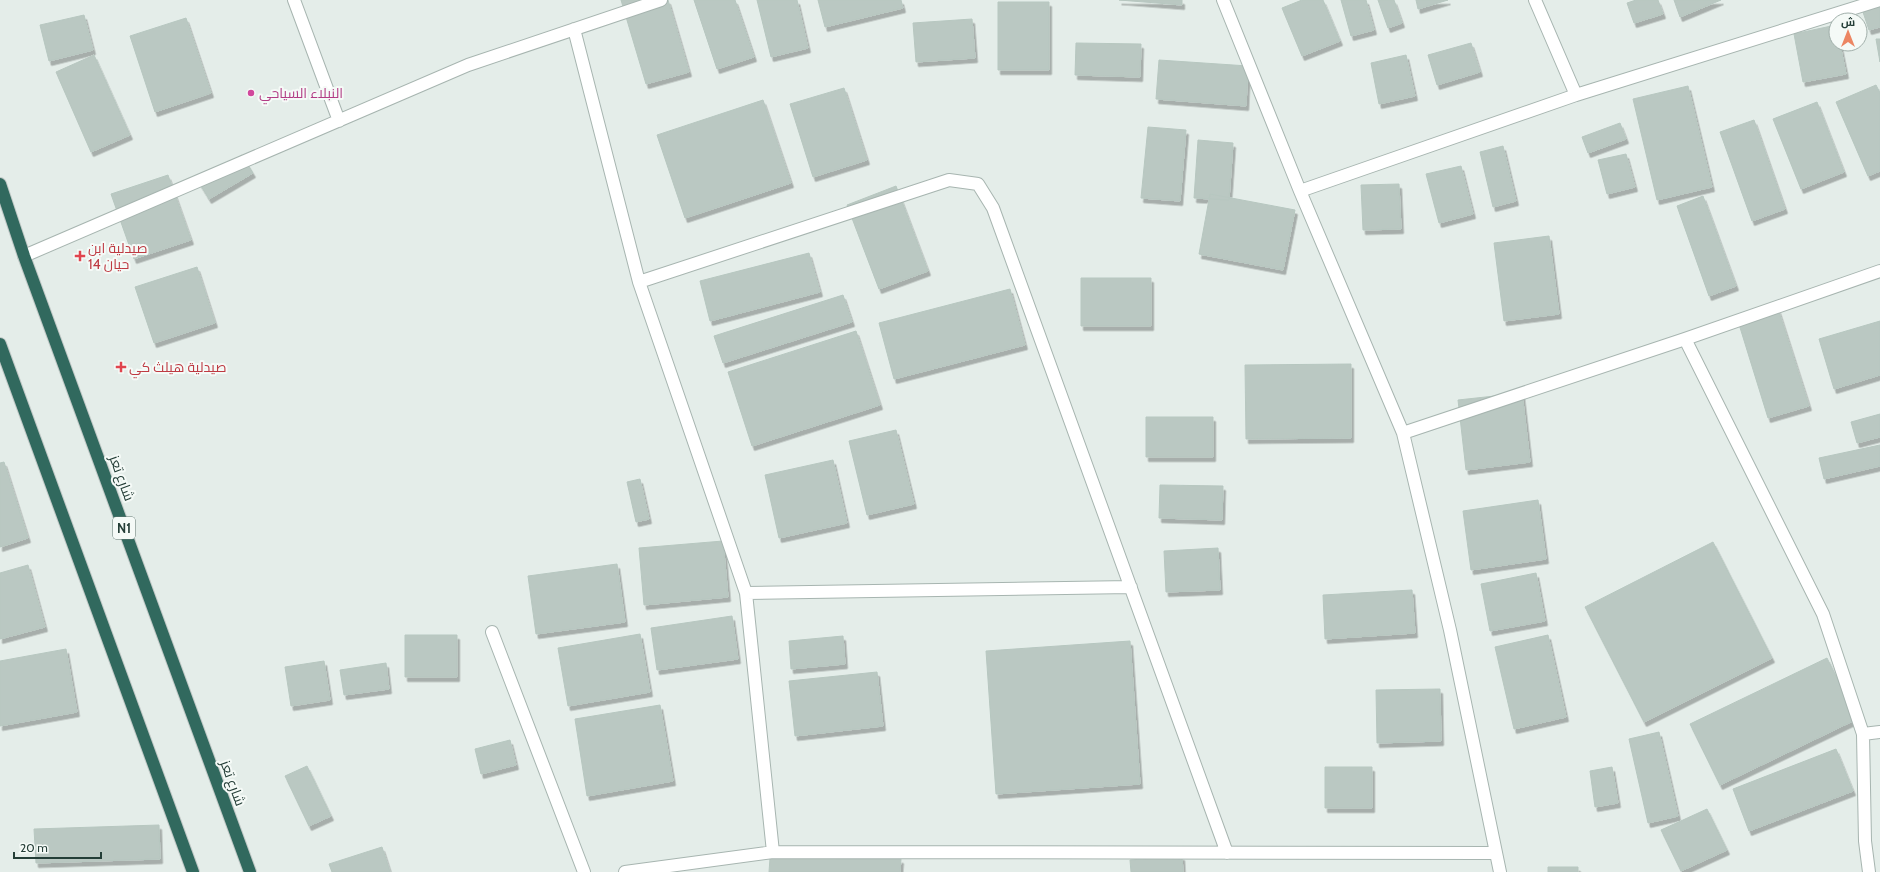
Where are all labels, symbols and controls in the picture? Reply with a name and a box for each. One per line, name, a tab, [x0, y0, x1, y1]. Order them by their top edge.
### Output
north arrow	[1828, 12, 1868, 52]
text: ش	[1841, 15, 1855, 29]
place label: النبلاء السياحي	[259, 84, 343, 105]
marker: النبلاء السياحي	[246, 88, 256, 98]
place label: صيدلية ابن حيان 14	[88, 239, 148, 273]
marker: صيدلية ابن حيان 14	[75, 251, 85, 261]
place label: صيدلية هيلث كي	[129, 358, 227, 379]
marker: صيدلية هيلث كي	[116, 362, 126, 372]
street label: شارع تعز	[105, 452, 139, 503]
road number: N1	[113, 517, 135, 539]
street label: شارع تعز	[216, 757, 250, 808]
scale bar	[14, 834, 101, 860]
text: 20 m	[20, 840, 48, 855]

